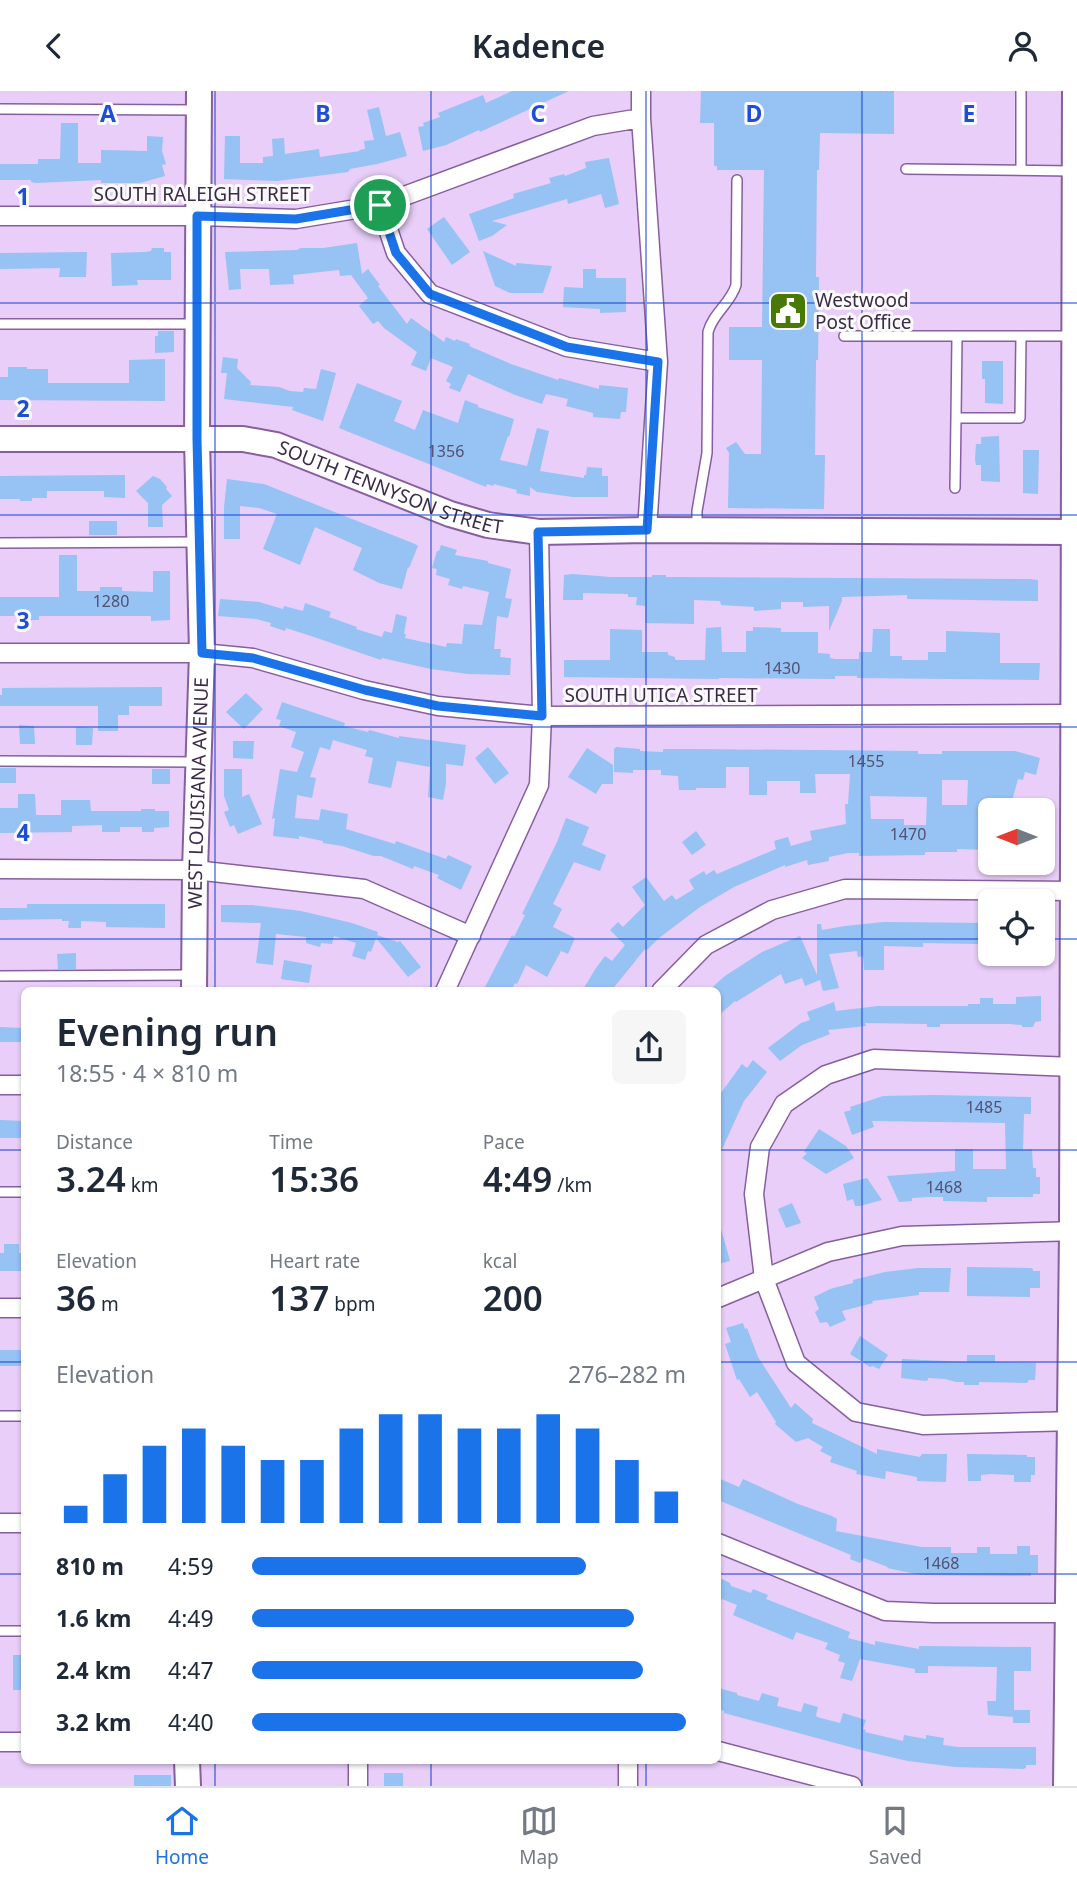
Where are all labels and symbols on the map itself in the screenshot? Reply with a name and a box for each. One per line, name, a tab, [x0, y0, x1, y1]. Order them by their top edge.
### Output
text: A	[100, 97, 116, 129]
text: B	[315, 97, 331, 129]
text: C	[531, 97, 546, 129]
text: D	[746, 97, 762, 129]
text: E	[963, 97, 975, 129]
pin	[350, 175, 410, 235]
text: 1	[16, 180, 30, 212]
street label: SOUTH RALEIGH STREET	[93, 181, 311, 207]
place label: Westwood Post Office	[815, 287, 912, 335]
public building icon: Westwood Post Office	[767, 290, 809, 332]
text: 2	[16, 392, 30, 424]
street label: SOUTH TENNYSON STREET	[274, 434, 505, 540]
house number: 1356	[428, 440, 464, 462]
house number: 1280	[93, 590, 129, 612]
text: 3	[16, 604, 30, 636]
house number: 1430	[764, 657, 800, 679]
street label: WEST LOUISIANA AVENUE	[182, 677, 214, 909]
street label: SOUTH UTICA STREET	[564, 682, 758, 708]
house number: 1455	[848, 750, 884, 772]
north arrow	[978, 798, 1055, 875]
text: 4	[16, 816, 30, 848]
house number: 1470	[890, 823, 926, 845]
house number: 1485	[966, 1096, 1002, 1118]
house number: 1468	[926, 1176, 962, 1198]
house number: 1468	[923, 1552, 959, 1574]

